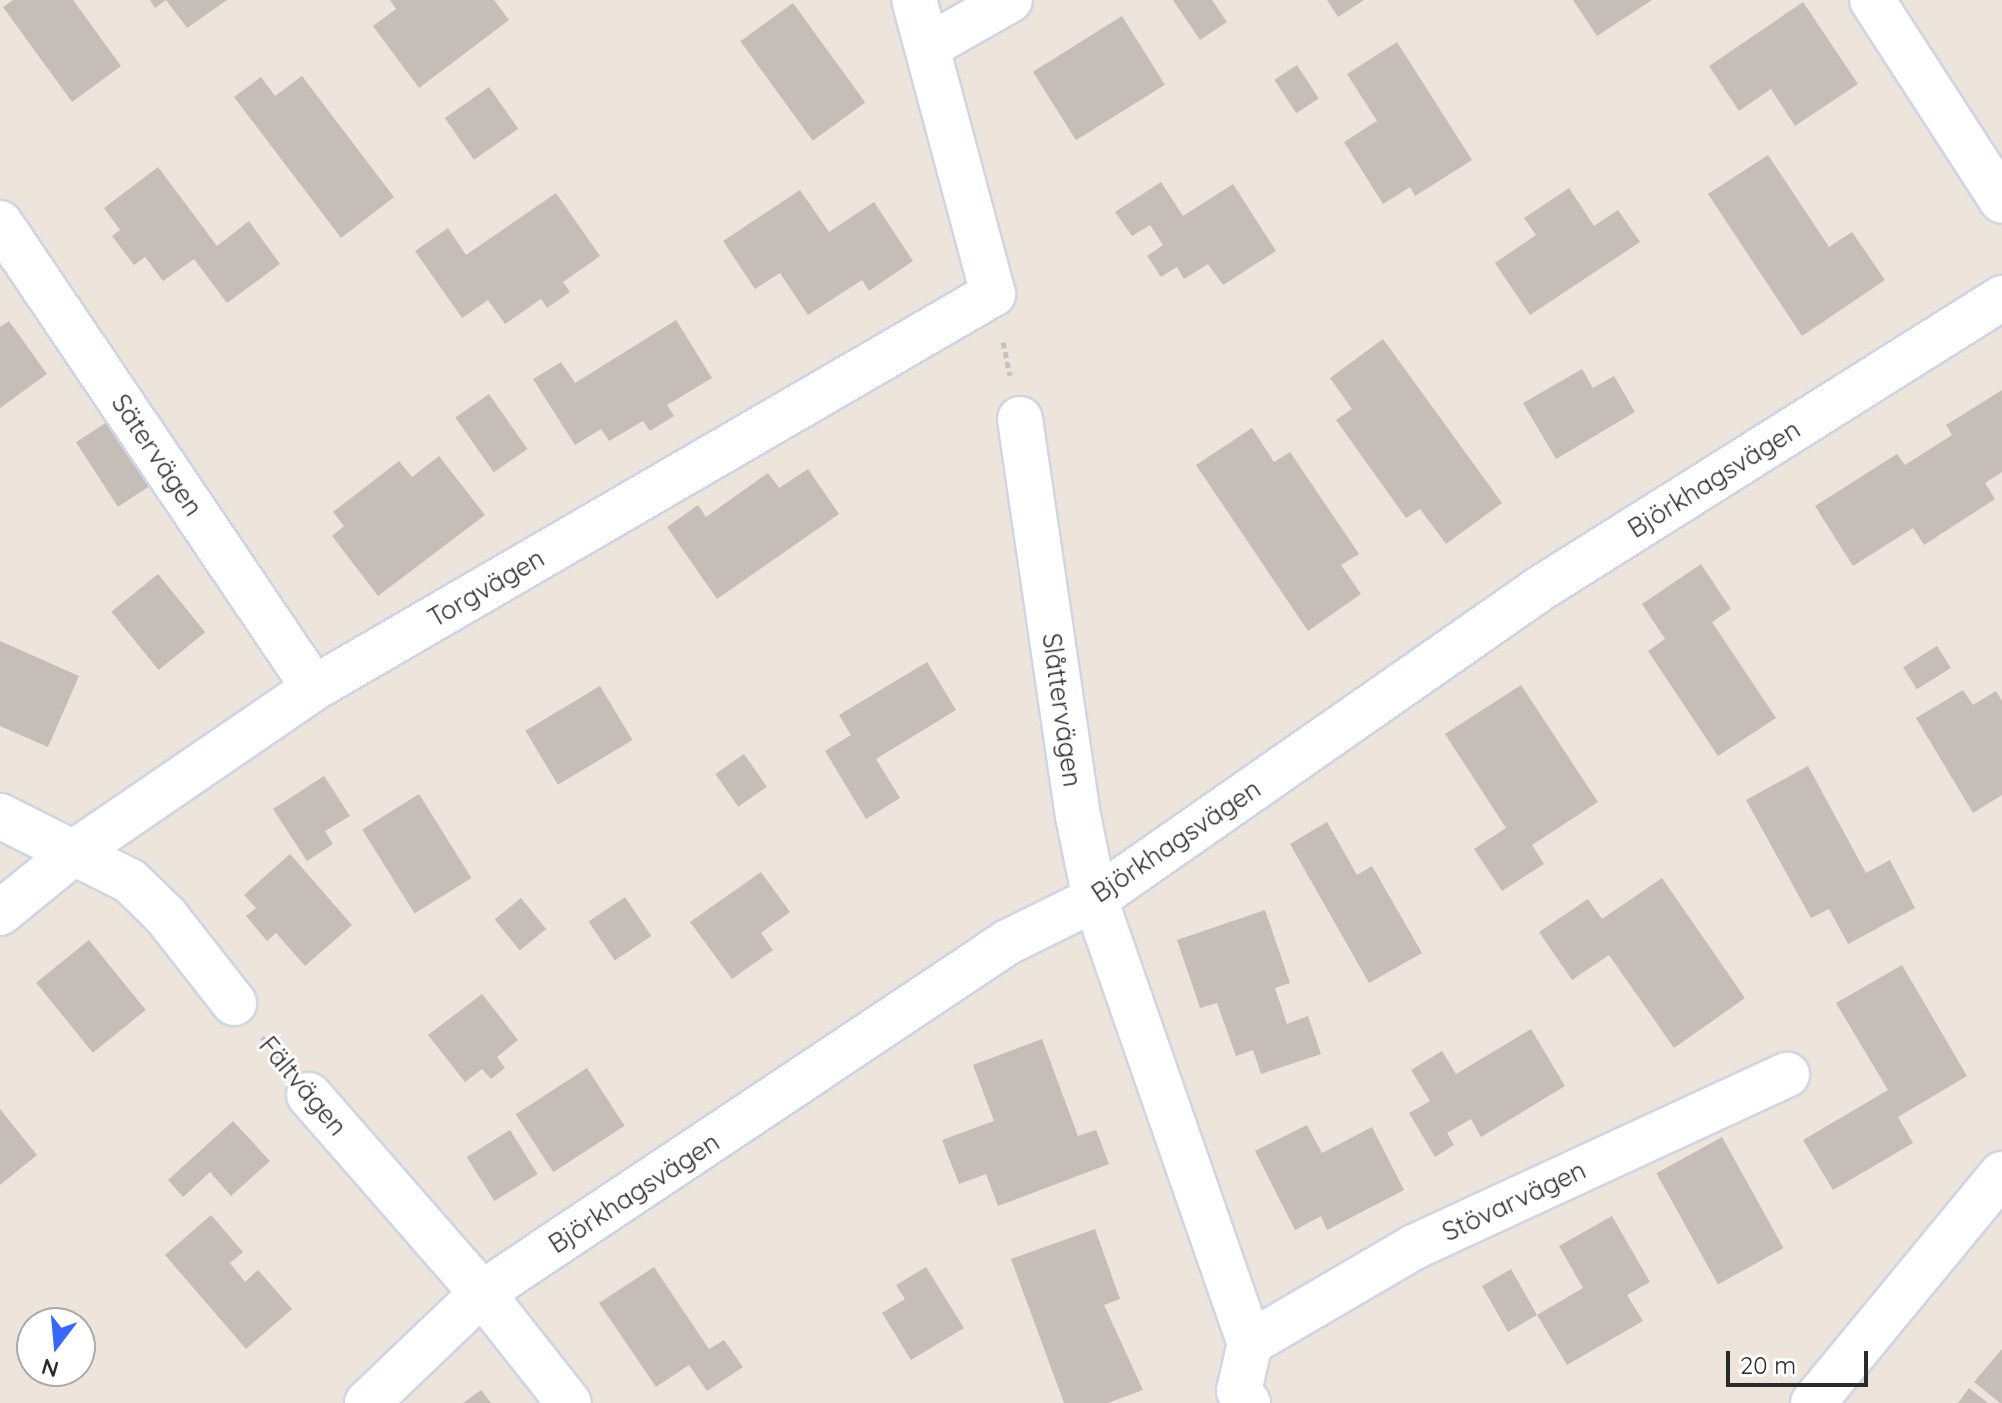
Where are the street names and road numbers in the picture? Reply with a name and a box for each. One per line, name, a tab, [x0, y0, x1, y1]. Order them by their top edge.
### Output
street label: Sätervägen	[105, 388, 209, 522]
street label: Björkhagsvägen	[1622, 414, 1806, 544]
street label: Torgvägen	[422, 542, 550, 634]
street label: Slåttervägen	[1036, 631, 1088, 789]
street label: Björkhagsvägen	[1086, 773, 1266, 909]
street label: Fältvägen	[253, 1030, 353, 1142]
street label: Björkhagsvägen	[543, 1126, 725, 1260]
street label: Stövarvägen	[1437, 1154, 1591, 1248]

